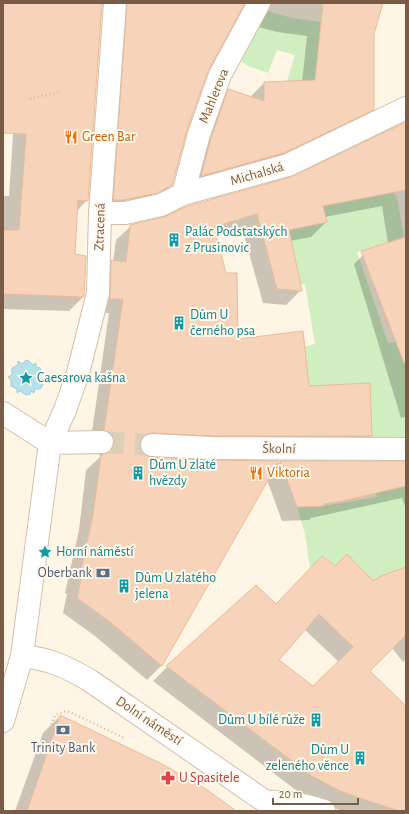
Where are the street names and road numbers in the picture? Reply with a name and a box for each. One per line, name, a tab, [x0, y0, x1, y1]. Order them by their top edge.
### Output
street label: Mahlerova	[197, 66, 232, 125]
street label: Michalská	[229, 160, 286, 188]
street label: Ztracená	[92, 202, 108, 251]
street label: Školní	[262, 440, 297, 456]
street label: Dolní náměstí	[113, 694, 185, 749]

